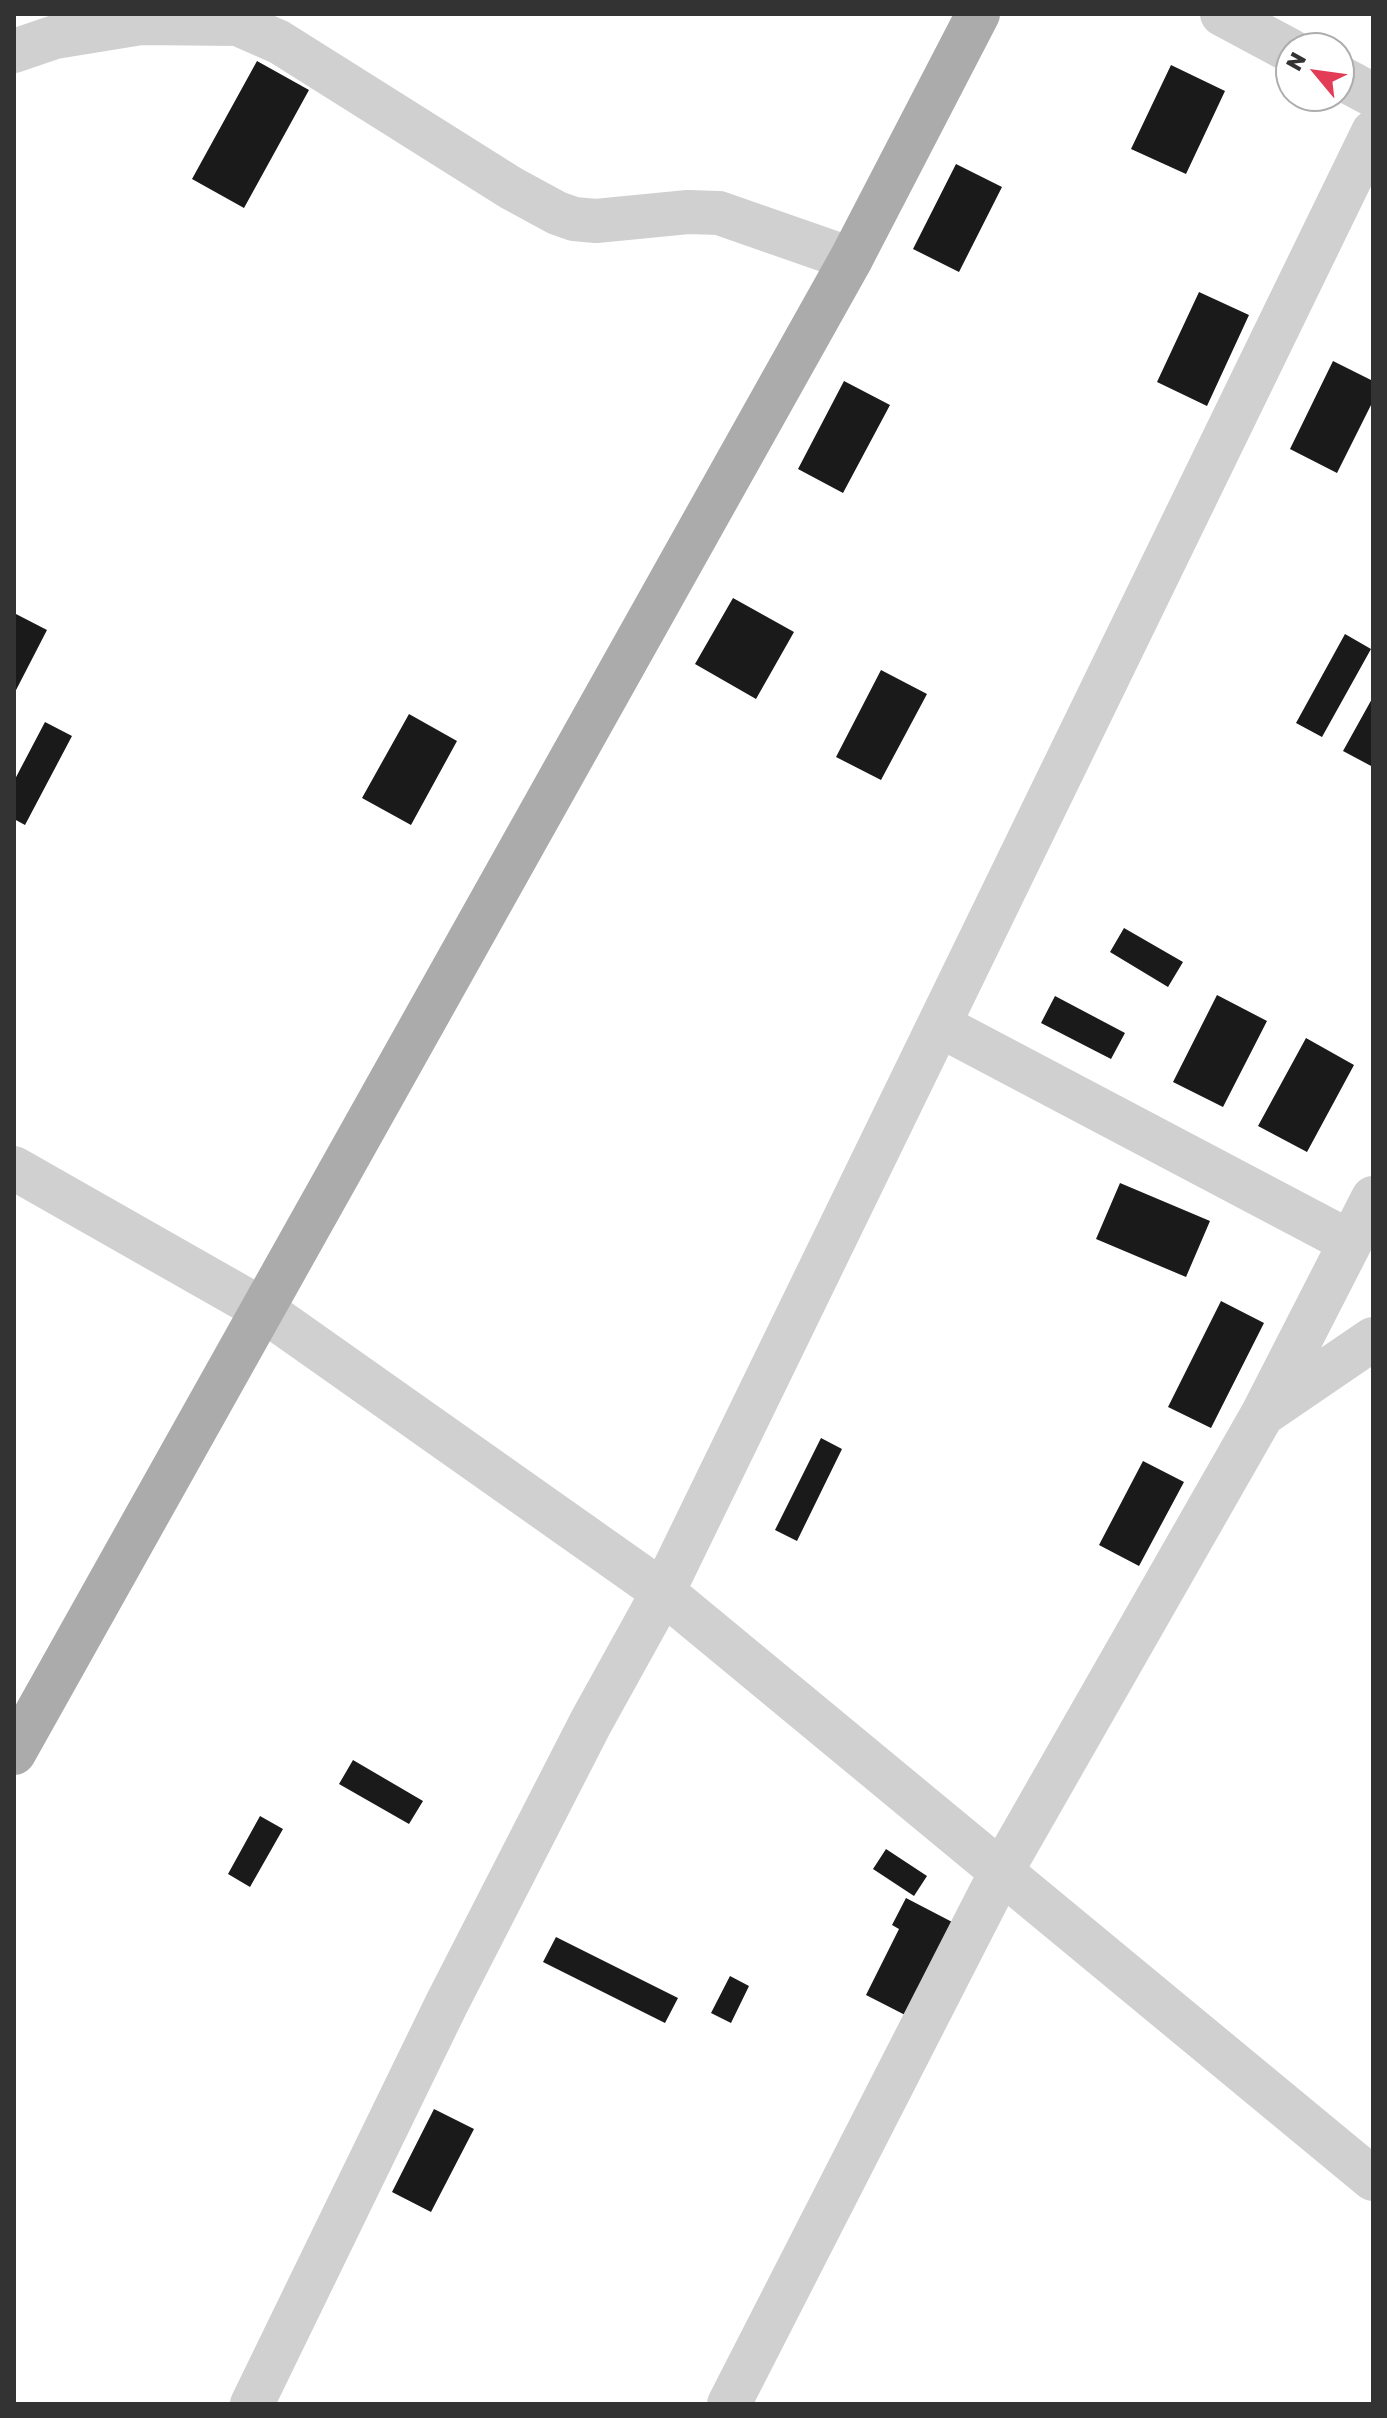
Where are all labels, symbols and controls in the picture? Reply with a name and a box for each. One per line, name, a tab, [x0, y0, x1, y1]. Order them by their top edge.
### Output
north arrow	[1275, 32, 1355, 112]
text: N	[1279, 47, 1311, 75]

